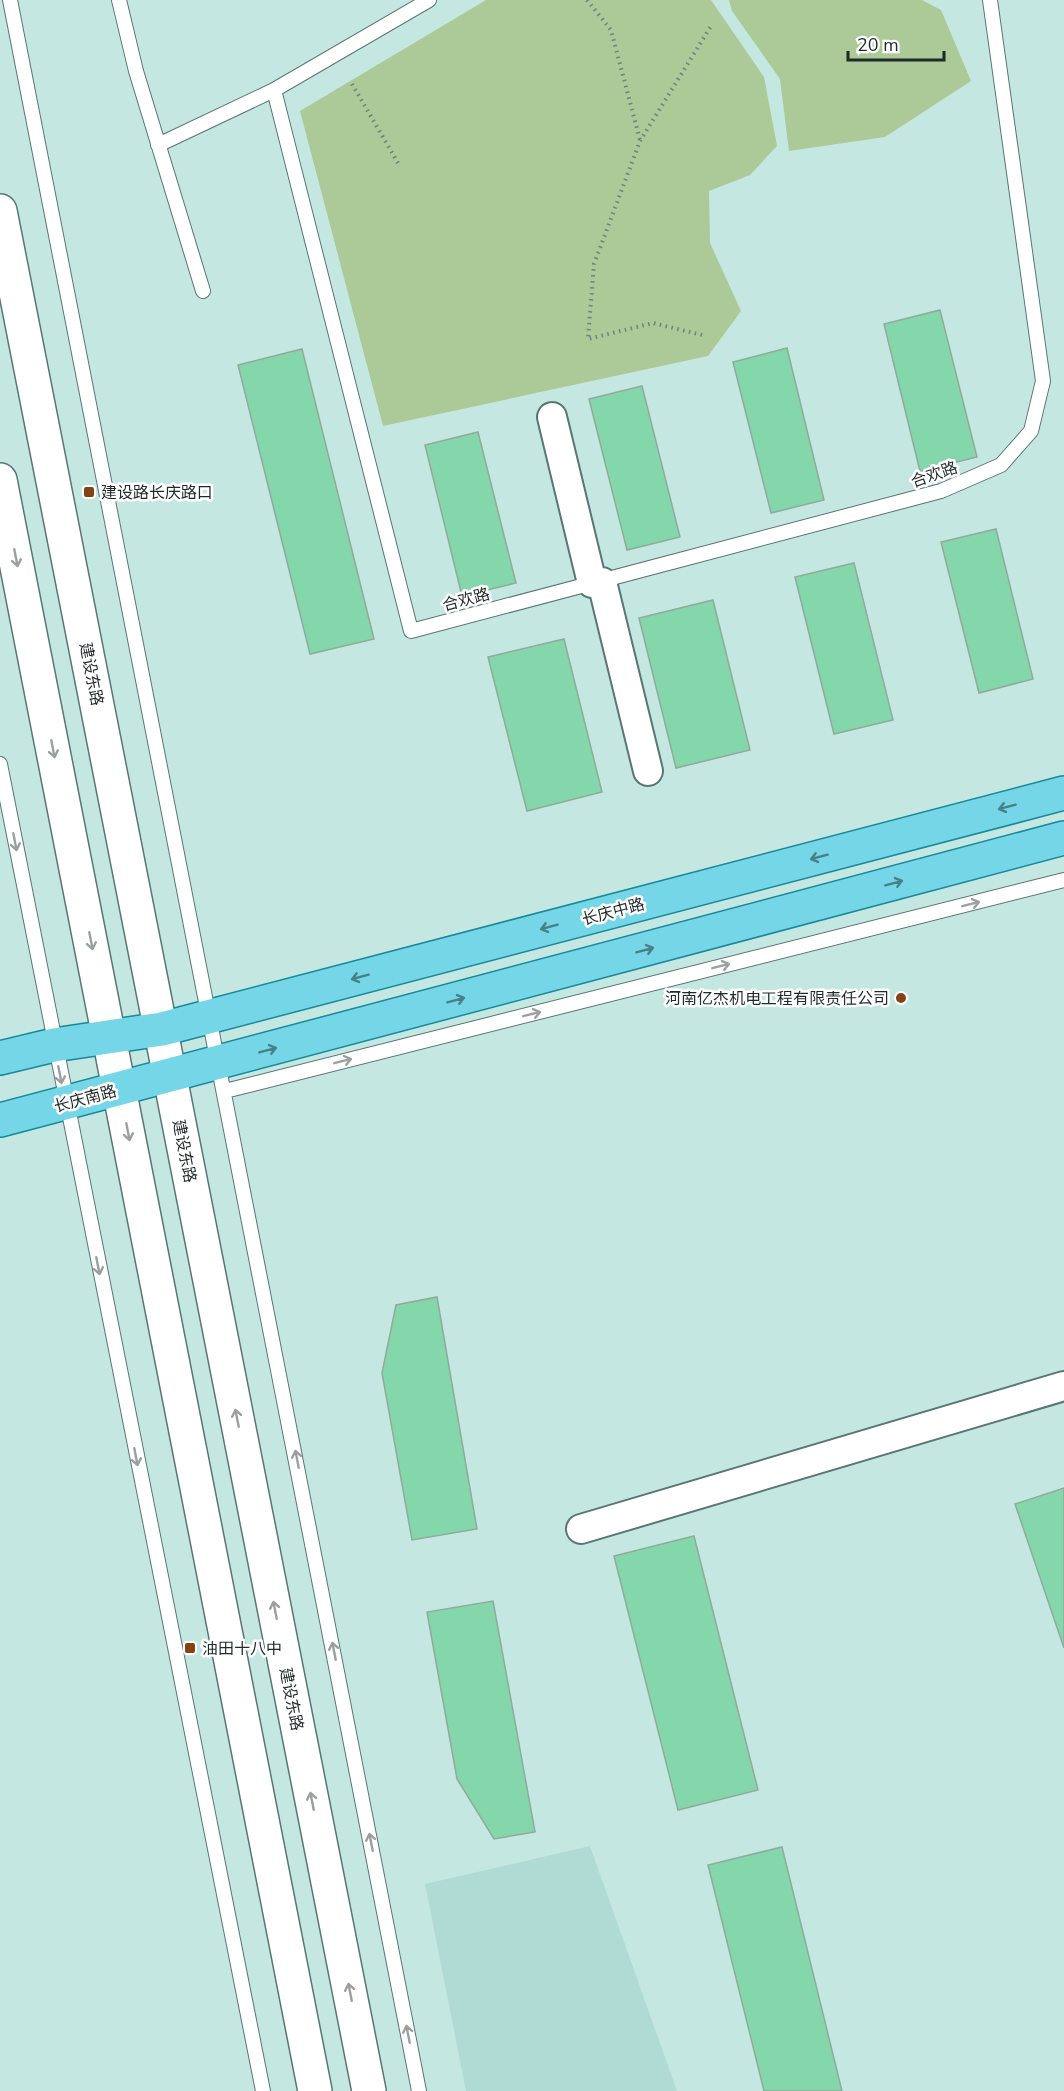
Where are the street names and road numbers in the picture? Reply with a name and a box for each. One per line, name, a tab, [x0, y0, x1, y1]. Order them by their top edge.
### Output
street label: 合欢路	[908, 457, 961, 493]
street label: 合欢路	[440, 583, 492, 617]
street label: 建设东路	[74, 641, 108, 708]
street label: 长庆中路	[579, 893, 647, 931]
street label: 长庆南路	[51, 1080, 119, 1118]
street label: 建设东路	[167, 1118, 201, 1185]
street label: 建设东路	[274, 1666, 308, 1733]

